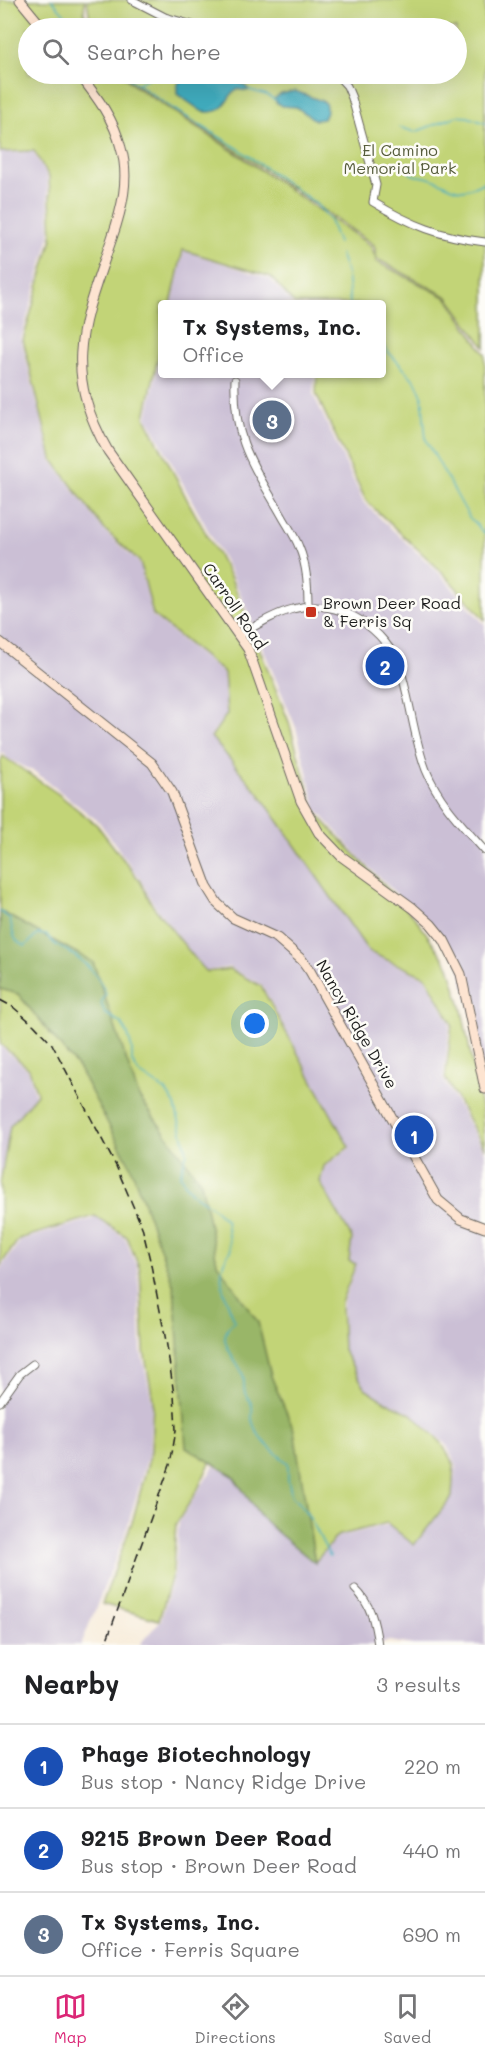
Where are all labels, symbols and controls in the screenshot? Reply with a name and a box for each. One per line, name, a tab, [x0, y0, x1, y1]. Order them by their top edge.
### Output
search box	[18, 18, 467, 84]
icon: search	[39, 35, 72, 68]
text: Search here	[87, 37, 221, 66]
park label: El Camino Memorial Park	[343, 139, 457, 178]
popup	[158, 300, 386, 378]
text: Tx Systems, Inc.	[182, 312, 362, 341]
text: Office	[182, 341, 244, 367]
pin: 3	[252, 398, 292, 442]
street label: Carroll Road	[199, 558, 272, 653]
place label: Brown Deer Road & Ferris Sq	[323, 592, 461, 631]
marker: Brown Deer Road & Ferris Sq	[304, 605, 318, 619]
pin: 2	[366, 644, 404, 688]
street label: Nancy Ridge Drive	[312, 956, 403, 1092]
your location	[240, 1009, 269, 1038]
pin: 1	[394, 1112, 434, 1158]
text: Nearby	[24, 1667, 119, 1701]
text: 3 results	[376, 1671, 461, 1697]
text: Phage Biotechnology	[81, 1739, 311, 1768]
text: 1	[39, 1753, 48, 1779]
text: 220 m	[404, 1753, 461, 1779]
text: Bus stop · Nancy Ridge Drive	[81, 1768, 366, 1794]
text: 9215 Brown Deer Road	[81, 1823, 332, 1852]
text: 2	[38, 1837, 49, 1863]
text: 440 m	[403, 1837, 461, 1863]
text: Bus stop · Brown Deer Road	[81, 1852, 357, 1878]
text: Tx Systems, Inc.	[81, 1907, 260, 1936]
text: 3	[38, 1921, 50, 1947]
text: 690 m	[402, 1921, 461, 1947]
text: Office · Ferris Square	[81, 1936, 300, 1962]
tab: Map	[54, 1990, 87, 2047]
tab: Directions	[195, 1990, 276, 2047]
tab: Saved	[384, 1990, 431, 2047]

